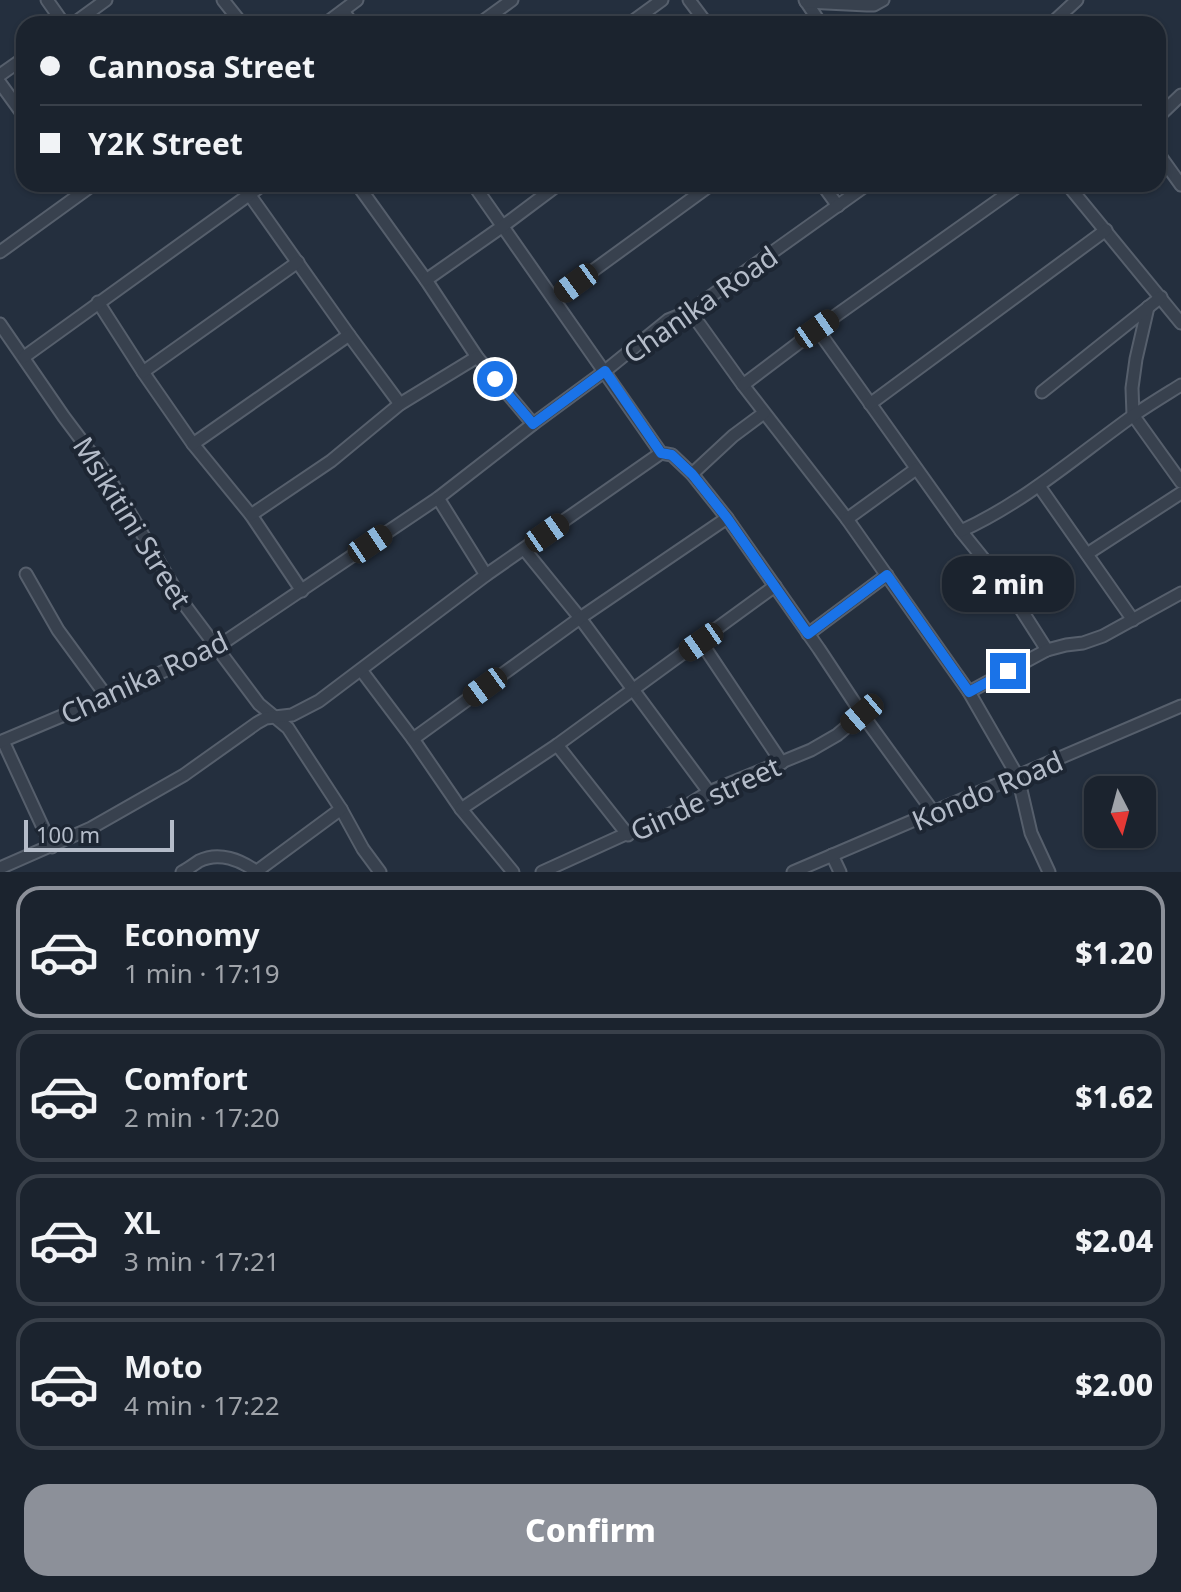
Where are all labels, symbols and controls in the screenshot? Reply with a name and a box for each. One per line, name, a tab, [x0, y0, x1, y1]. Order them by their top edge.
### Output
text: Cannosa Street	[88, 46, 315, 87]
text: Y2K Street	[88, 123, 243, 164]
street label: Chanika Road	[615, 237, 785, 371]
car	[550, 259, 602, 307]
car	[790, 305, 844, 353]
route start	[477, 361, 513, 397]
street label: Msikitini Street	[65, 429, 201, 615]
car	[520, 509, 574, 557]
car	[343, 521, 397, 567]
callout: 2 min	[942, 555, 1074, 611]
text: 2 min	[972, 566, 1044, 602]
car	[674, 618, 728, 666]
street label: Chanika Road	[54, 622, 234, 732]
route end	[990, 653, 1026, 689]
car	[459, 663, 511, 711]
car	[836, 689, 888, 739]
street label: Kondo Road	[906, 741, 1068, 839]
street label: Ginde street	[624, 747, 786, 849]
north arrow	[1084, 776, 1156, 848]
map controls	[1084, 776, 1156, 848]
scale bar	[24, 816, 174, 852]
text: 100 m	[36, 819, 100, 849]
text: Economy	[124, 914, 260, 955]
icon: car	[28, 916, 100, 988]
text: $1.20	[1075, 932, 1153, 973]
text: 1 min · 17:19	[124, 955, 280, 991]
text: Comfort	[124, 1058, 248, 1099]
icon: car	[28, 1060, 100, 1132]
text: $1.62	[1075, 1076, 1153, 1117]
text: 2 min · 17:20	[124, 1099, 280, 1135]
text: XL	[124, 1202, 161, 1243]
icon: car	[28, 1204, 100, 1276]
text: $2.04	[1075, 1220, 1153, 1261]
text: 3 min · 17:21	[124, 1243, 280, 1279]
text: Moto	[124, 1346, 203, 1387]
icon: car	[28, 1348, 100, 1420]
text: $2.00	[1075, 1364, 1153, 1405]
text: 4 min · 17:22	[124, 1387, 280, 1423]
button: Confirm	[24, 1484, 1157, 1576]

